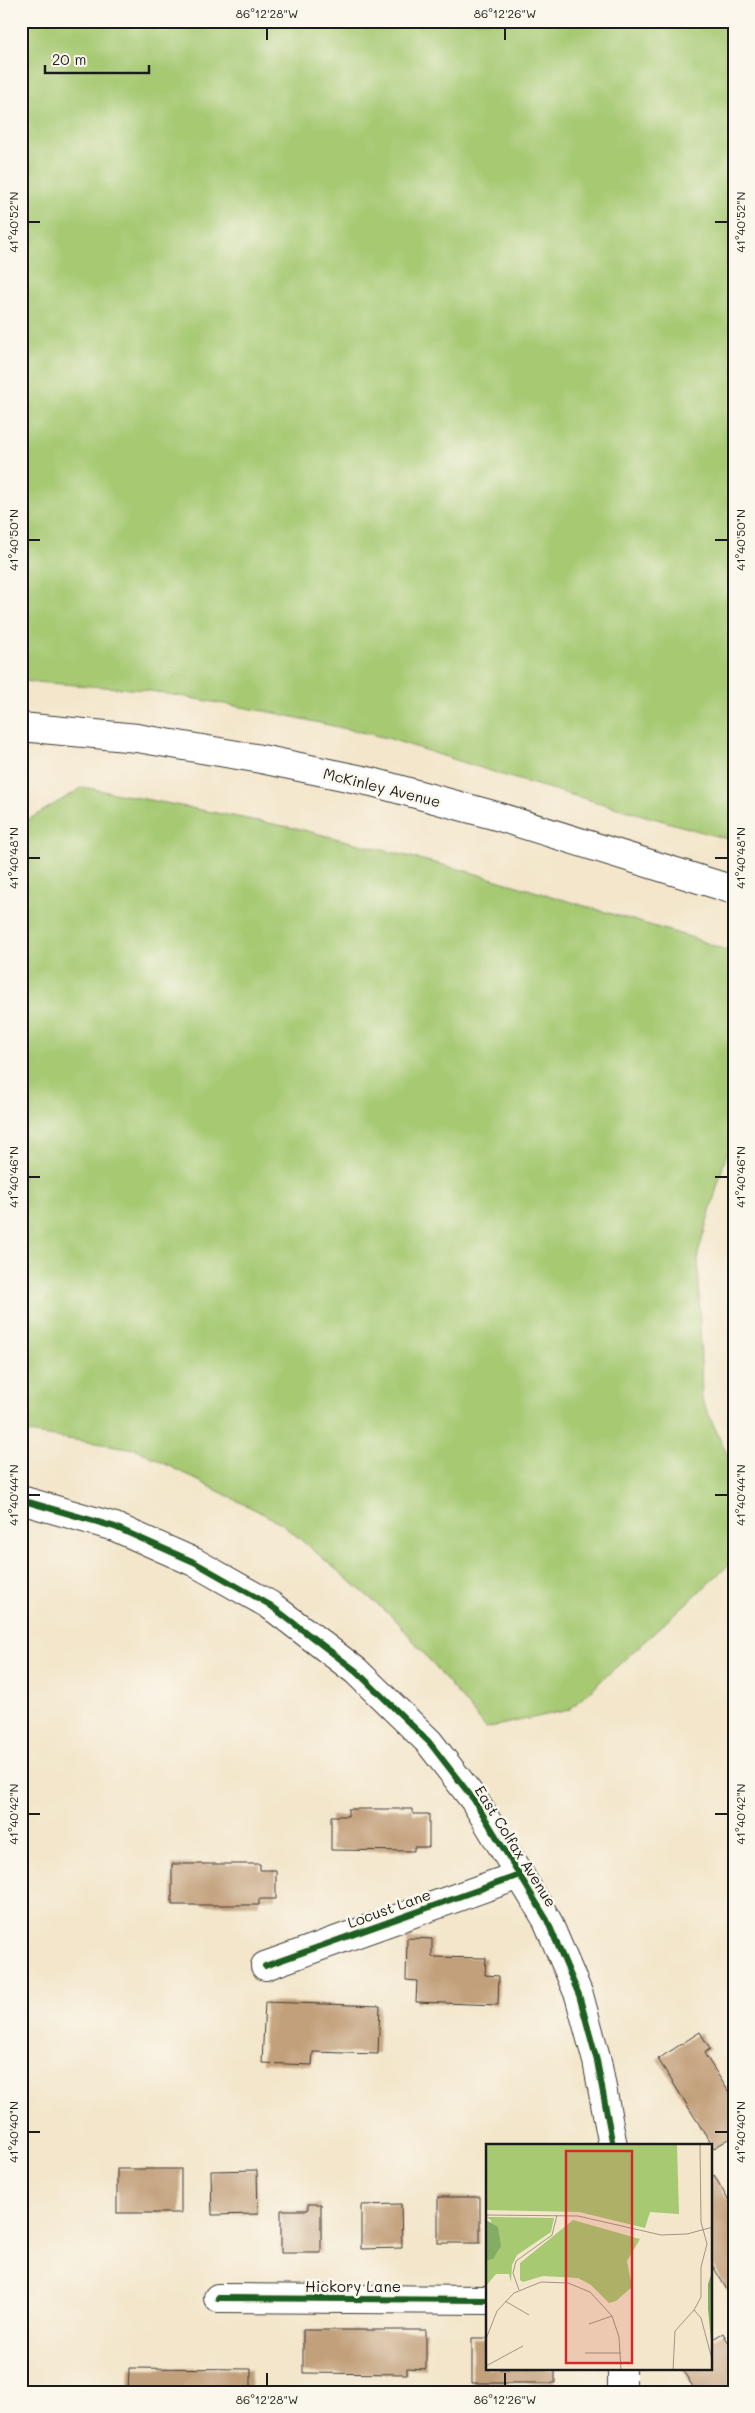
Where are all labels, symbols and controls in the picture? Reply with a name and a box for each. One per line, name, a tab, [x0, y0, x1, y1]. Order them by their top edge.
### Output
text: 86°12'28"W	[236, 5, 298, 21]
text: 86°12'26"W	[474, 5, 536, 21]
scale bar	[45, 42, 149, 74]
text: 20 m	[52, 49, 86, 69]
text: 41°40'52"N	[5, 192, 21, 252]
text: 41°40'52"N	[732, 192, 748, 252]
text: 41°40'50"N	[5, 509, 21, 571]
text: 41°40'50"N	[732, 509, 748, 571]
street label: McKinley Avenue	[321, 763, 443, 811]
text: 41°40'48"N	[5, 827, 21, 889]
text: 41°40'48"N	[732, 827, 748, 889]
text: 41°40'46"N	[5, 1146, 21, 1208]
text: 41°40'46"N	[732, 1146, 748, 1208]
text: 41°40'44"N	[5, 1464, 21, 1526]
text: 41°40'44"N	[732, 1464, 748, 1526]
street label: East Colfax Avenue	[471, 1782, 561, 1910]
text: 41°40'42"N	[5, 1784, 21, 1844]
text: 41°40'42"N	[732, 1784, 748, 1844]
street label: Locust Lane	[345, 1884, 433, 1932]
text: 41°40'40"N	[5, 2101, 21, 2163]
text: 41°40'40"N	[732, 2101, 748, 2163]
inset map	[486, 2144, 712, 2370]
street label: Hickory Lane	[305, 2276, 401, 2296]
text: 86°12'28"W	[236, 2391, 298, 2407]
text: 86°12'26"W	[474, 2391, 536, 2407]

